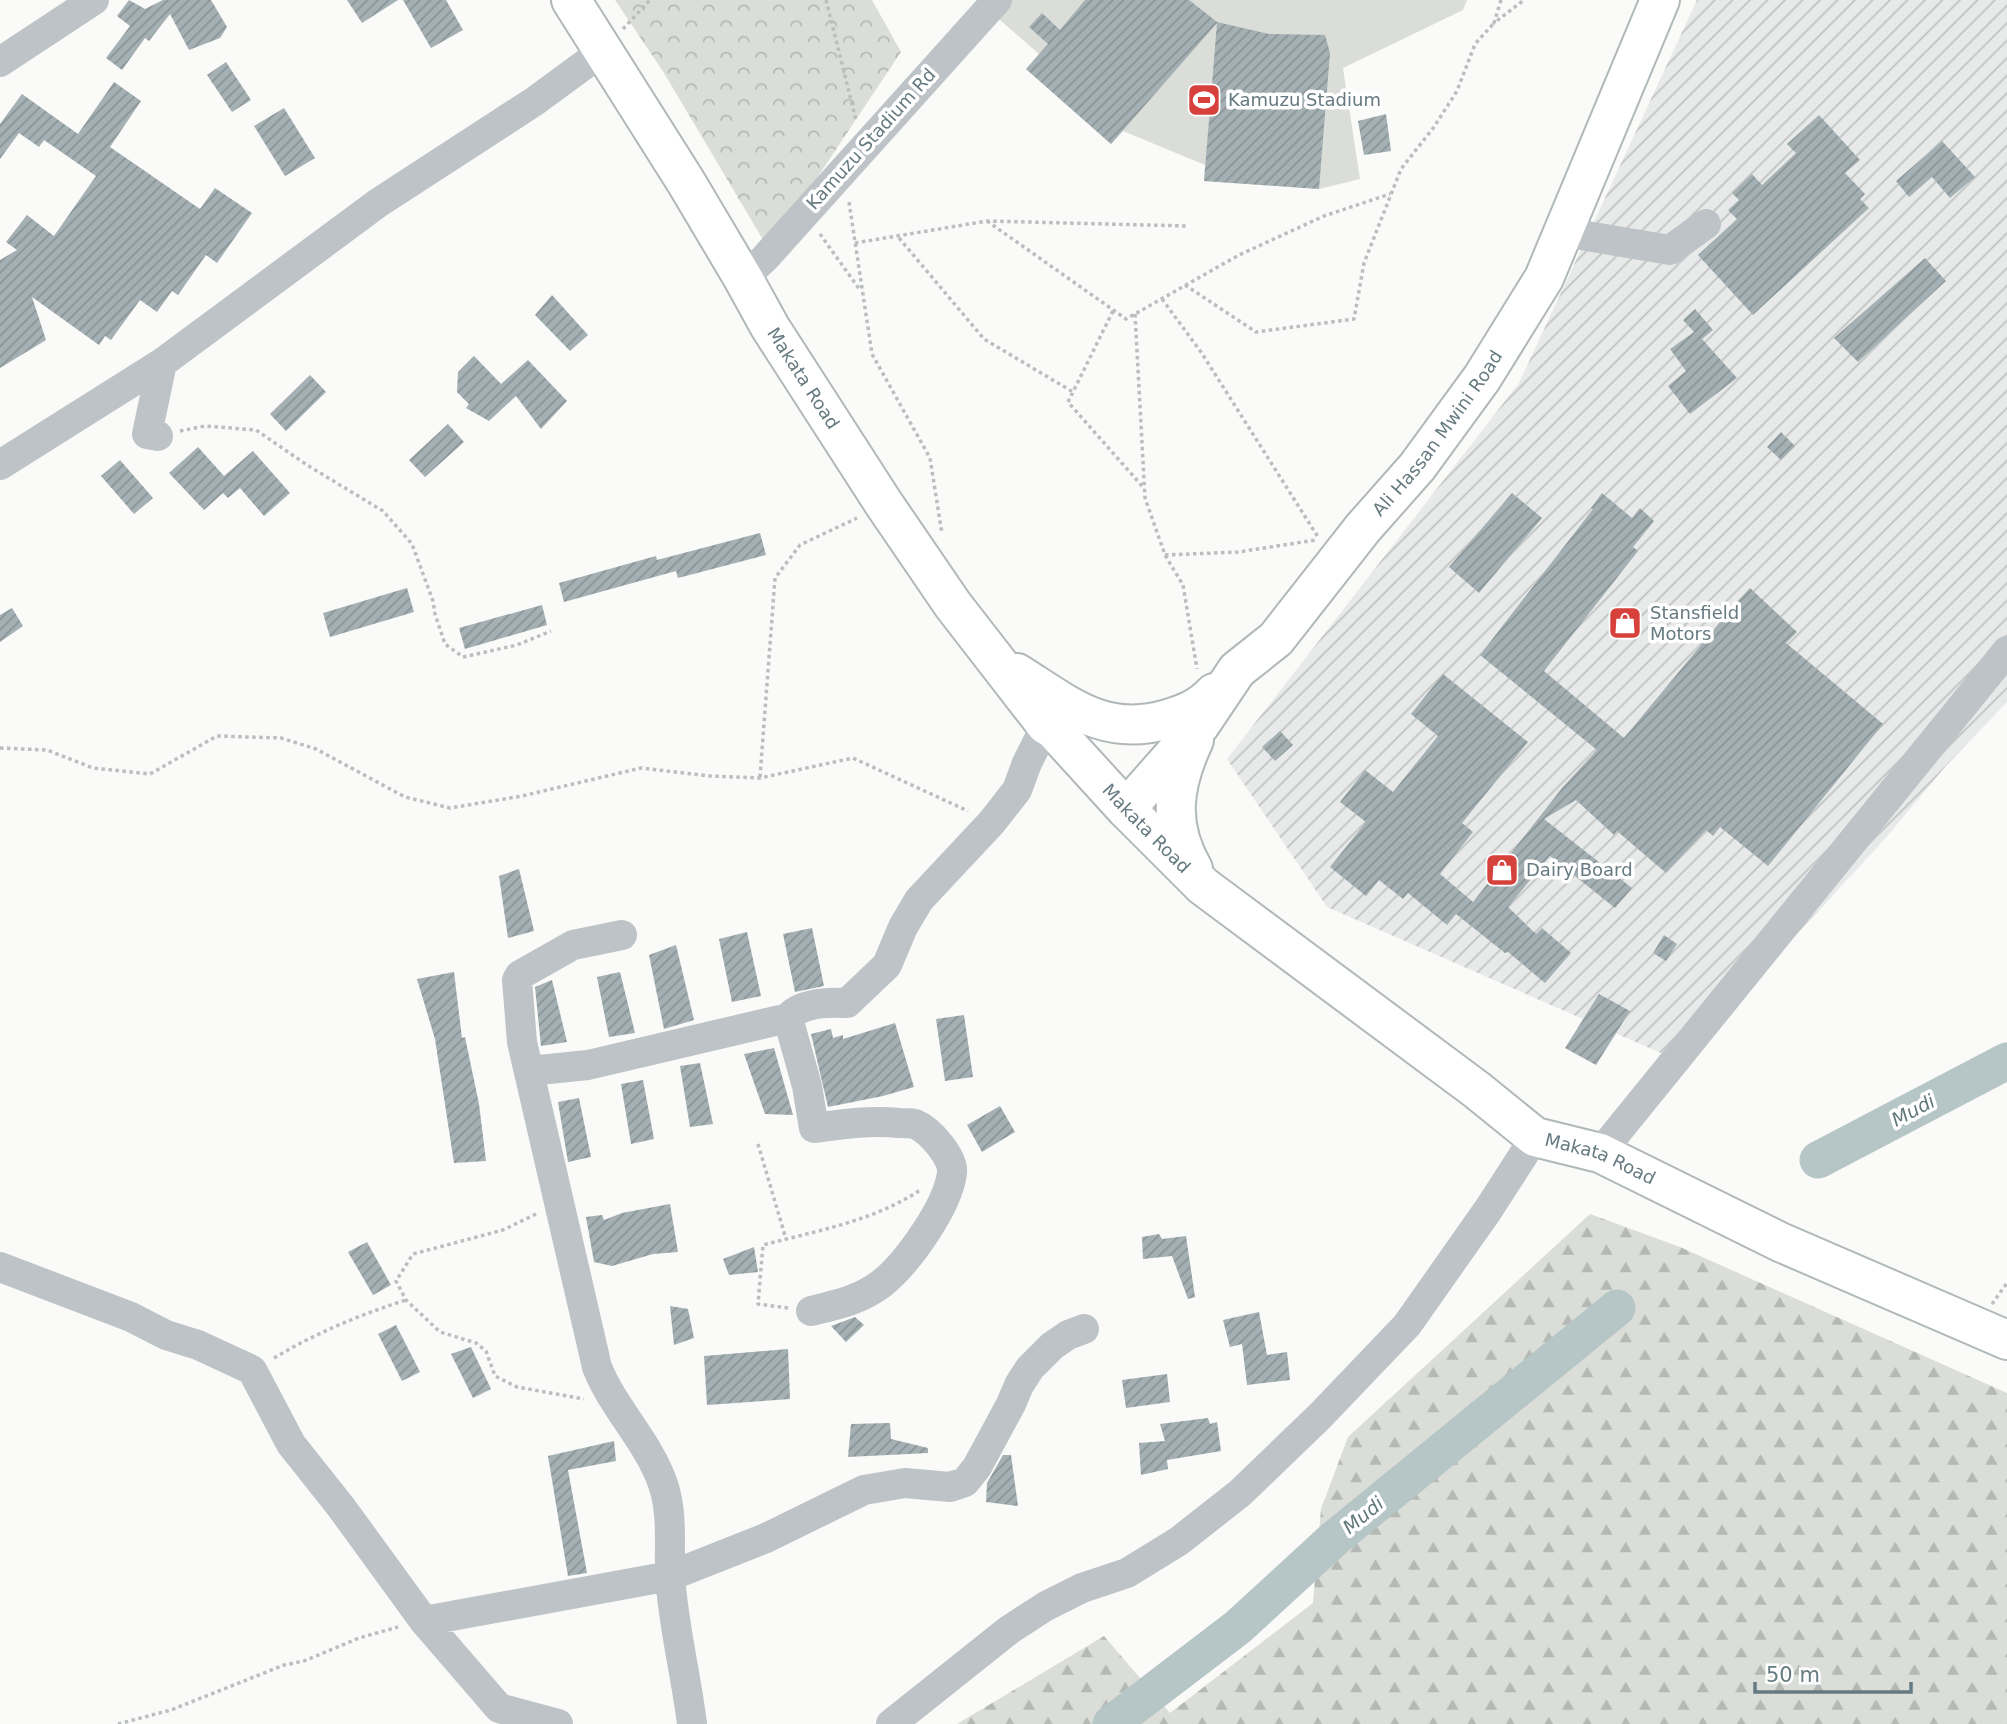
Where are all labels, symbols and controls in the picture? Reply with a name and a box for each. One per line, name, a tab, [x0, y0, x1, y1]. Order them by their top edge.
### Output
street label: Kamuzu Stadium Rd	[802, 64, 940, 214]
sports icon: Kamuzu Stadium	[1185, 81, 1223, 119]
place label: Kamuzu Stadium	[1228, 89, 1381, 110]
street label: Makata Road	[763, 323, 844, 433]
street label: Ali Hassan Mwini Road	[1368, 346, 1507, 520]
place label: Stansfield Motors	[1650, 602, 1739, 644]
shop icon: Stansfield Motors	[1606, 604, 1644, 642]
street label: Makata Road	[1098, 779, 1195, 877]
shop icon: Dairy Board	[1483, 851, 1521, 889]
place label: Dairy Board	[1526, 859, 1633, 880]
water label: Mudi	[1888, 1089, 1939, 1130]
street label: Makata Road	[1543, 1129, 1659, 1189]
water label: Mudi	[1338, 1492, 1388, 1538]
scale bar	[1755, 1650, 1911, 1694]
text: 50 m	[1766, 1663, 1820, 1687]

